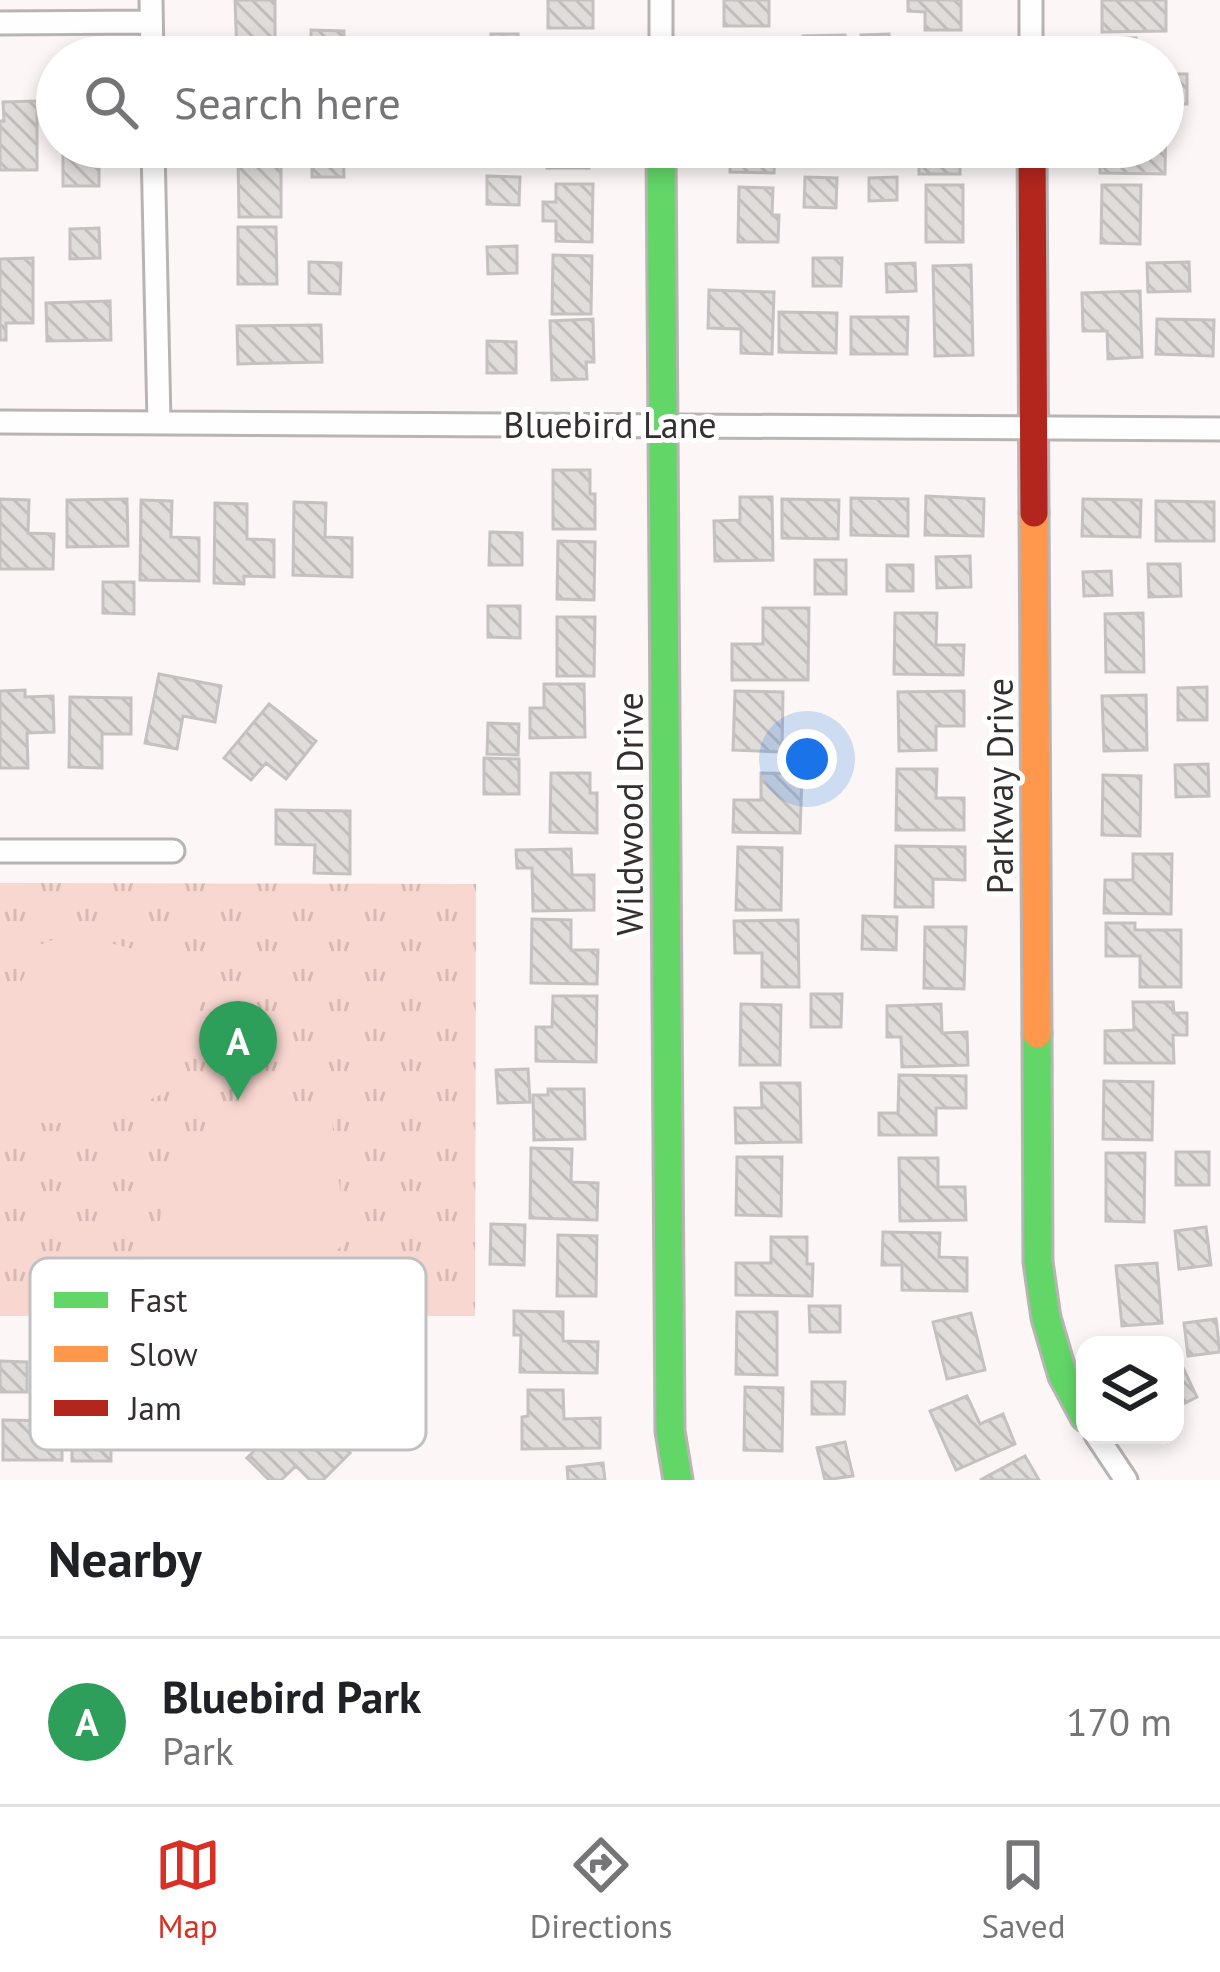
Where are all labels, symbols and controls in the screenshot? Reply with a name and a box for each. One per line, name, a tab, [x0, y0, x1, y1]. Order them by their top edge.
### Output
search box	[36, 36, 1184, 168]
icon: search	[78, 69, 144, 135]
text: Search here	[174, 73, 401, 131]
street label: Bluebird Lane	[503, 401, 717, 448]
street label: Parkway Drive	[976, 678, 1023, 894]
street label: Wildwood Drive	[606, 692, 653, 936]
your location	[777, 729, 837, 789]
pin: A	[199, 1001, 277, 1100]
legend	[30, 1258, 426, 1450]
text: Fast	[129, 1278, 188, 1321]
text: Slow	[129, 1332, 198, 1375]
map controls	[1076, 1336, 1184, 1444]
button: layers	[1076, 1336, 1184, 1444]
text: Jam	[127, 1386, 182, 1429]
text: Nearby	[48, 1525, 202, 1591]
text: Bluebird Park	[162, 1667, 421, 1725]
text: A	[75, 1696, 99, 1747]
text: 170 m	[1066, 1696, 1172, 1747]
text: Park	[162, 1725, 234, 1776]
tab: Map	[155, 1832, 221, 1947]
tab: Directions	[530, 1832, 672, 1947]
tab: Saved	[981, 1832, 1065, 1947]

